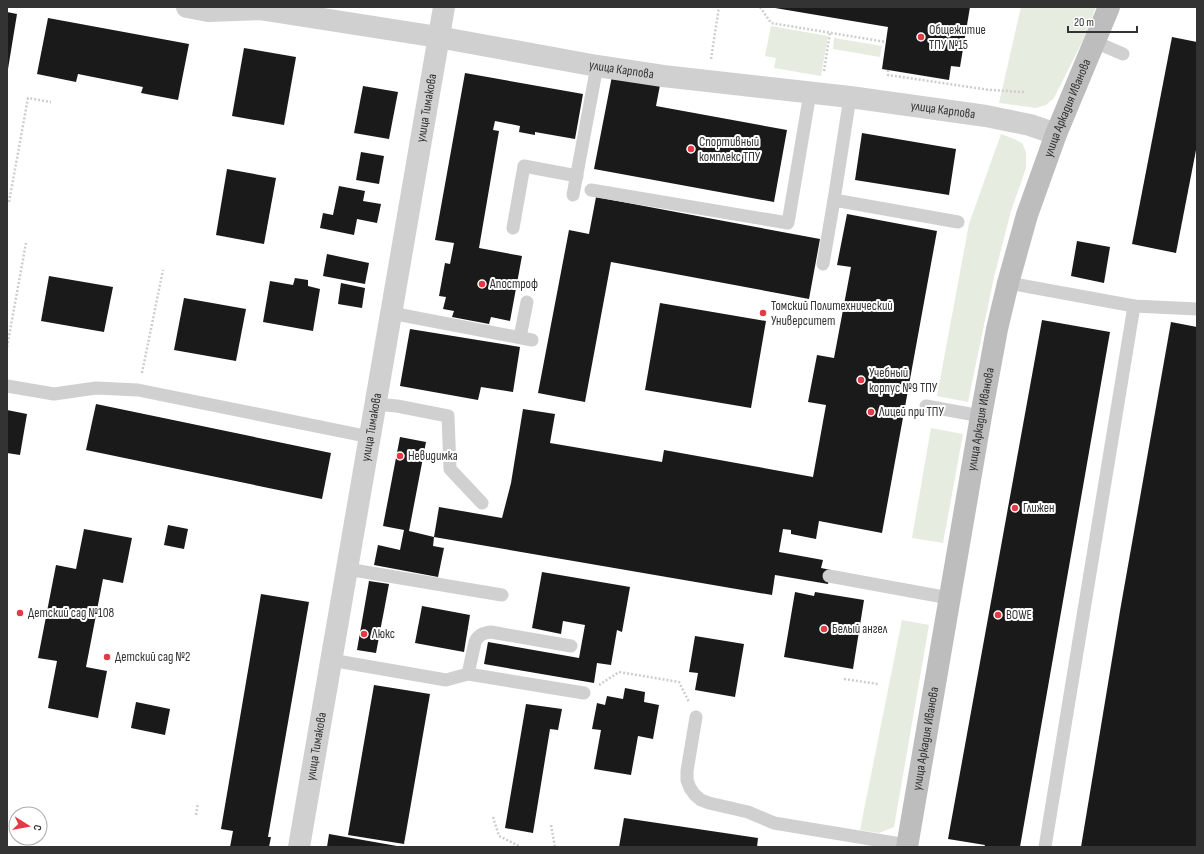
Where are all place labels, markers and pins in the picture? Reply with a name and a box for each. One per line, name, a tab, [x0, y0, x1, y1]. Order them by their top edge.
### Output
place label: Общежитие ТПУ №15	[929, 22, 986, 53]
marker: Общежитие ТПУ №15	[916, 32, 926, 42]
place label: Спортивный комплекс ТПУ	[699, 134, 761, 165]
marker: Спортивный комплекс ТПУ	[686, 144, 696, 154]
place label: Апостроф	[489, 276, 538, 292]
marker: Апостроф	[477, 279, 487, 289]
place label: Томский Политехнический Университет	[771, 298, 893, 329]
marker: Томский Политехнический Университет	[758, 308, 768, 318]
place label: Учебный корпус №9 ТПУ	[869, 365, 938, 396]
marker: Учебный корпус №9 ТПУ	[856, 375, 866, 385]
place label: Лицей при ТПУ	[878, 404, 944, 420]
marker: Лицей при ТПУ	[866, 407, 876, 417]
place label: Невидимка	[408, 448, 458, 464]
marker: Невидимка	[395, 451, 405, 461]
place label: Глижен	[1023, 500, 1054, 516]
marker: Глижен	[1010, 503, 1020, 513]
place label: Детский сад №108	[28, 605, 114, 621]
place label: BOWE	[1006, 607, 1032, 623]
marker: Детский сад №108	[15, 608, 25, 618]
marker: BOWE	[993, 610, 1003, 620]
place label: Белый ангел	[832, 621, 888, 637]
marker: Белый ангел	[819, 624, 829, 634]
place label: Люкс	[371, 626, 395, 642]
marker: Люкс	[359, 629, 369, 639]
place label: Детский сад №2	[115, 649, 190, 665]
marker: Детский сад №2	[102, 652, 112, 662]

